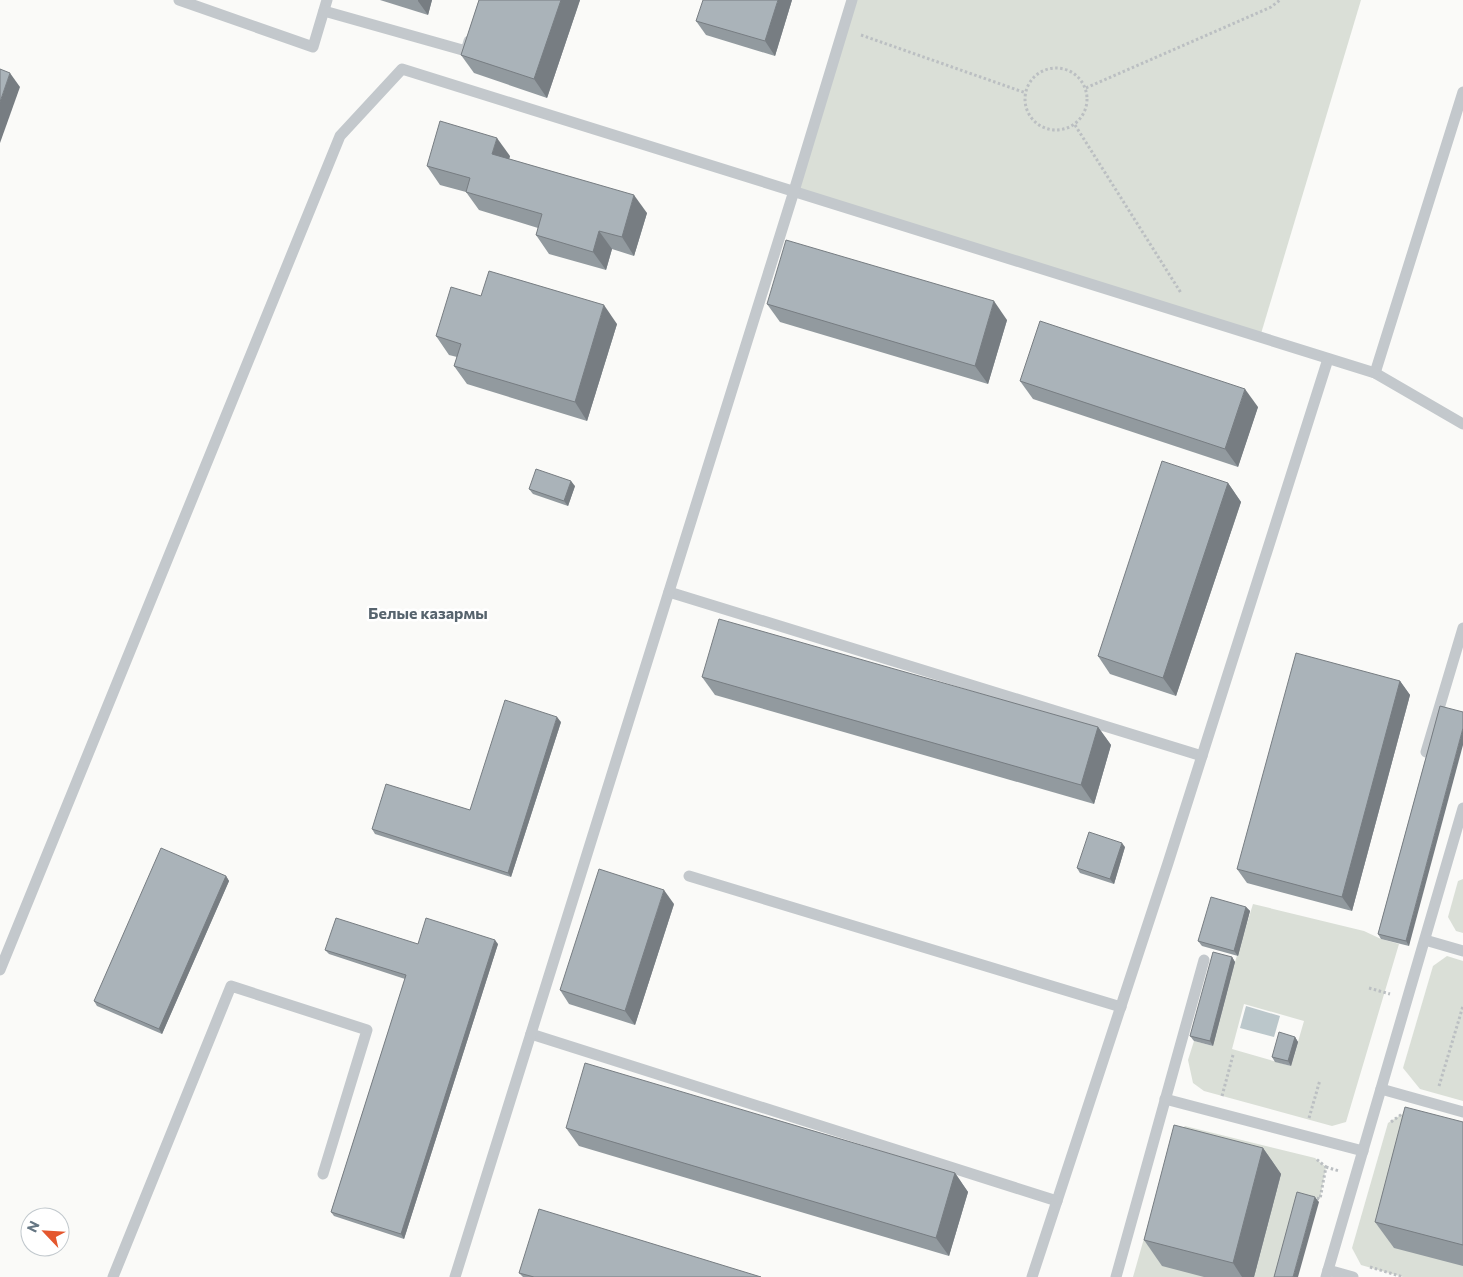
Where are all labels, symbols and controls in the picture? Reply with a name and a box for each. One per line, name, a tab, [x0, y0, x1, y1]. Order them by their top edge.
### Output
district label: Белые казармы	[368, 603, 488, 622]
north arrow	[20, 1207, 70, 1257]
text: N	[23, 1218, 43, 1235]

